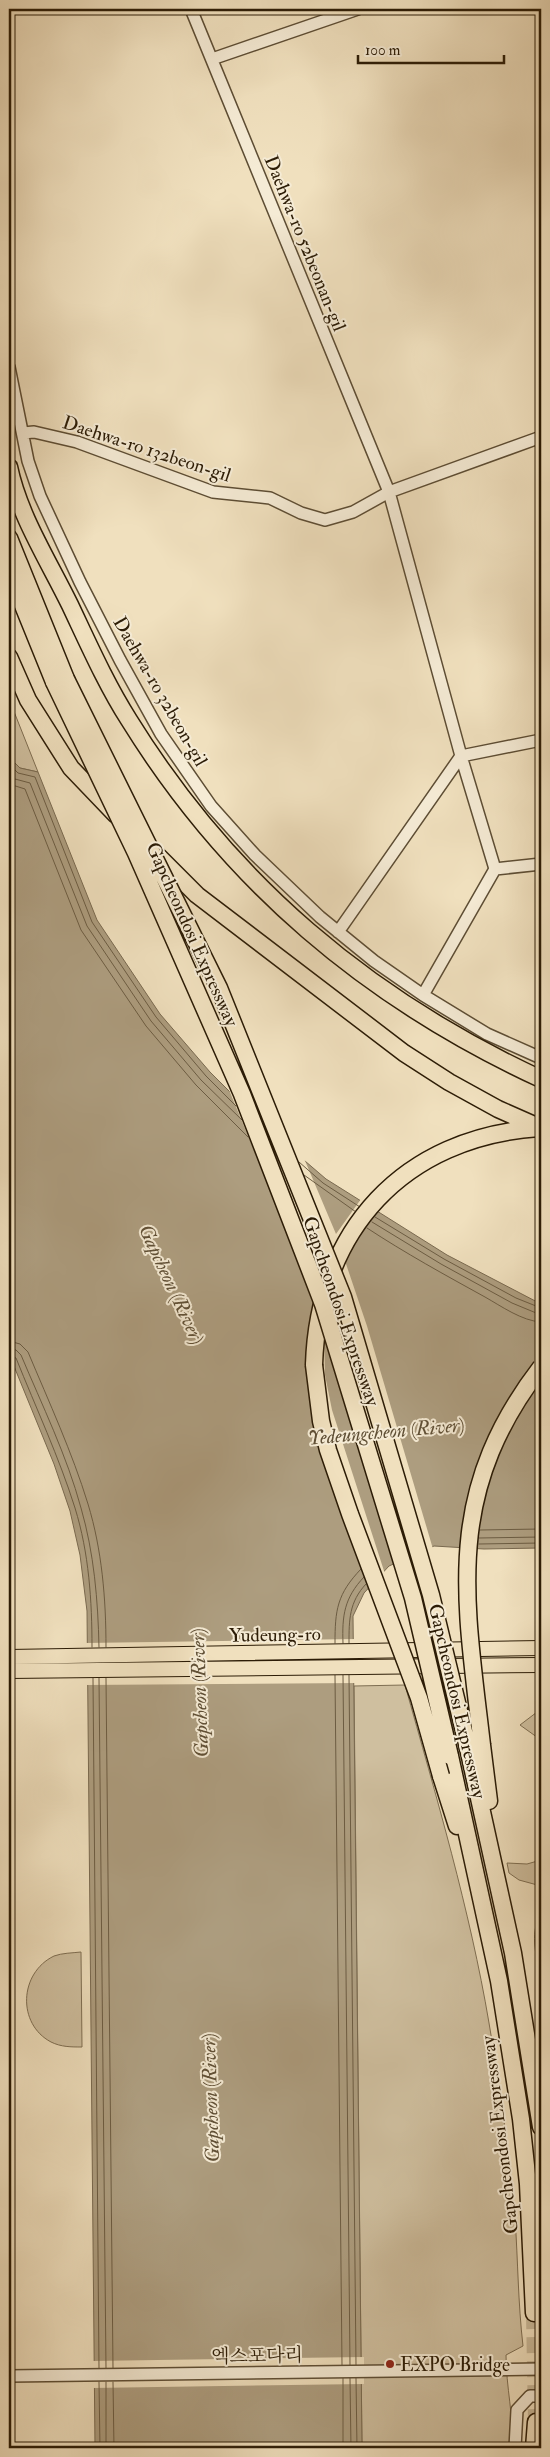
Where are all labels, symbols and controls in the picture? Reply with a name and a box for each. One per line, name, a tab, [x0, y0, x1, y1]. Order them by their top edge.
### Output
scale bar	[358, 32, 504, 64]
text: 100 m	[365, 41, 401, 60]
street label: Daehwa-ro 52beonan-gil	[259, 152, 351, 335]
street label: Daehwa-ro 132beon-gil	[59, 410, 234, 488]
street label: Daehwa-ro 32beon-gil	[107, 612, 213, 771]
street label: Gapcheondosi Expressway	[140, 839, 244, 1031]
street label: Gapcheondosi Expressway	[296, 1213, 385, 1410]
water label: Gapcheon (River)	[133, 1221, 210, 1348]
water label: Yedeungcheon (River)	[307, 1412, 465, 1451]
street label: Gapcheondosi Expressway	[422, 1601, 491, 1802]
street label: Yudeung-ro	[229, 1622, 321, 1648]
water label: Gapcheon (River)	[185, 1628, 214, 1758]
water label: Gapcheon (River)	[196, 2033, 225, 2163]
street label: Gapcheondosi Expressway	[476, 2034, 525, 2235]
street label: 엑스포다리	[211, 2343, 303, 2369]
place label: EXPO Bridge	[400, 2353, 510, 2377]
marker: EXPO Bridge	[384, 2358, 396, 2370]

